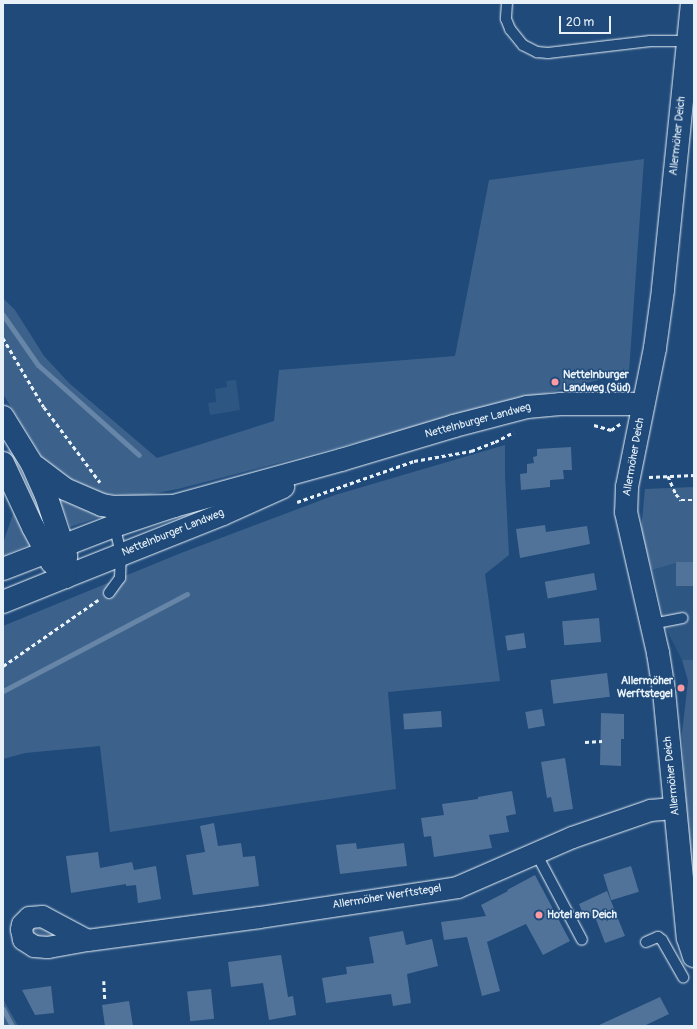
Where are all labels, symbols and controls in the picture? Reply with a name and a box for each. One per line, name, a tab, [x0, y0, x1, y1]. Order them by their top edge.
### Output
scale bar	[561, 8, 613, 34]
text: 20 m	[566, 15, 594, 30]
street label: Allermöher Deich	[667, 96, 689, 176]
place label: Nettelnburger Landweg (Süd)	[563, 369, 631, 395]
marker: Nettelnburger Landweg (Süd)	[550, 377, 560, 387]
street label: Nettelnburger Landweg	[424, 401, 532, 441]
street label: Allermöher Deich	[621, 417, 647, 497]
street label: Nettelnburger Landweg	[120, 506, 226, 560]
place label: Allermöher Werftstegel	[617, 675, 673, 701]
marker: Allermöher Werftstegel	[676, 683, 686, 693]
street label: Allermöher Deich	[661, 736, 683, 816]
street label: Allermöher Werftstegel	[331, 882, 443, 912]
place label: Hotel am Deich	[547, 908, 617, 922]
marker: Hotel am Deich	[534, 910, 544, 920]

